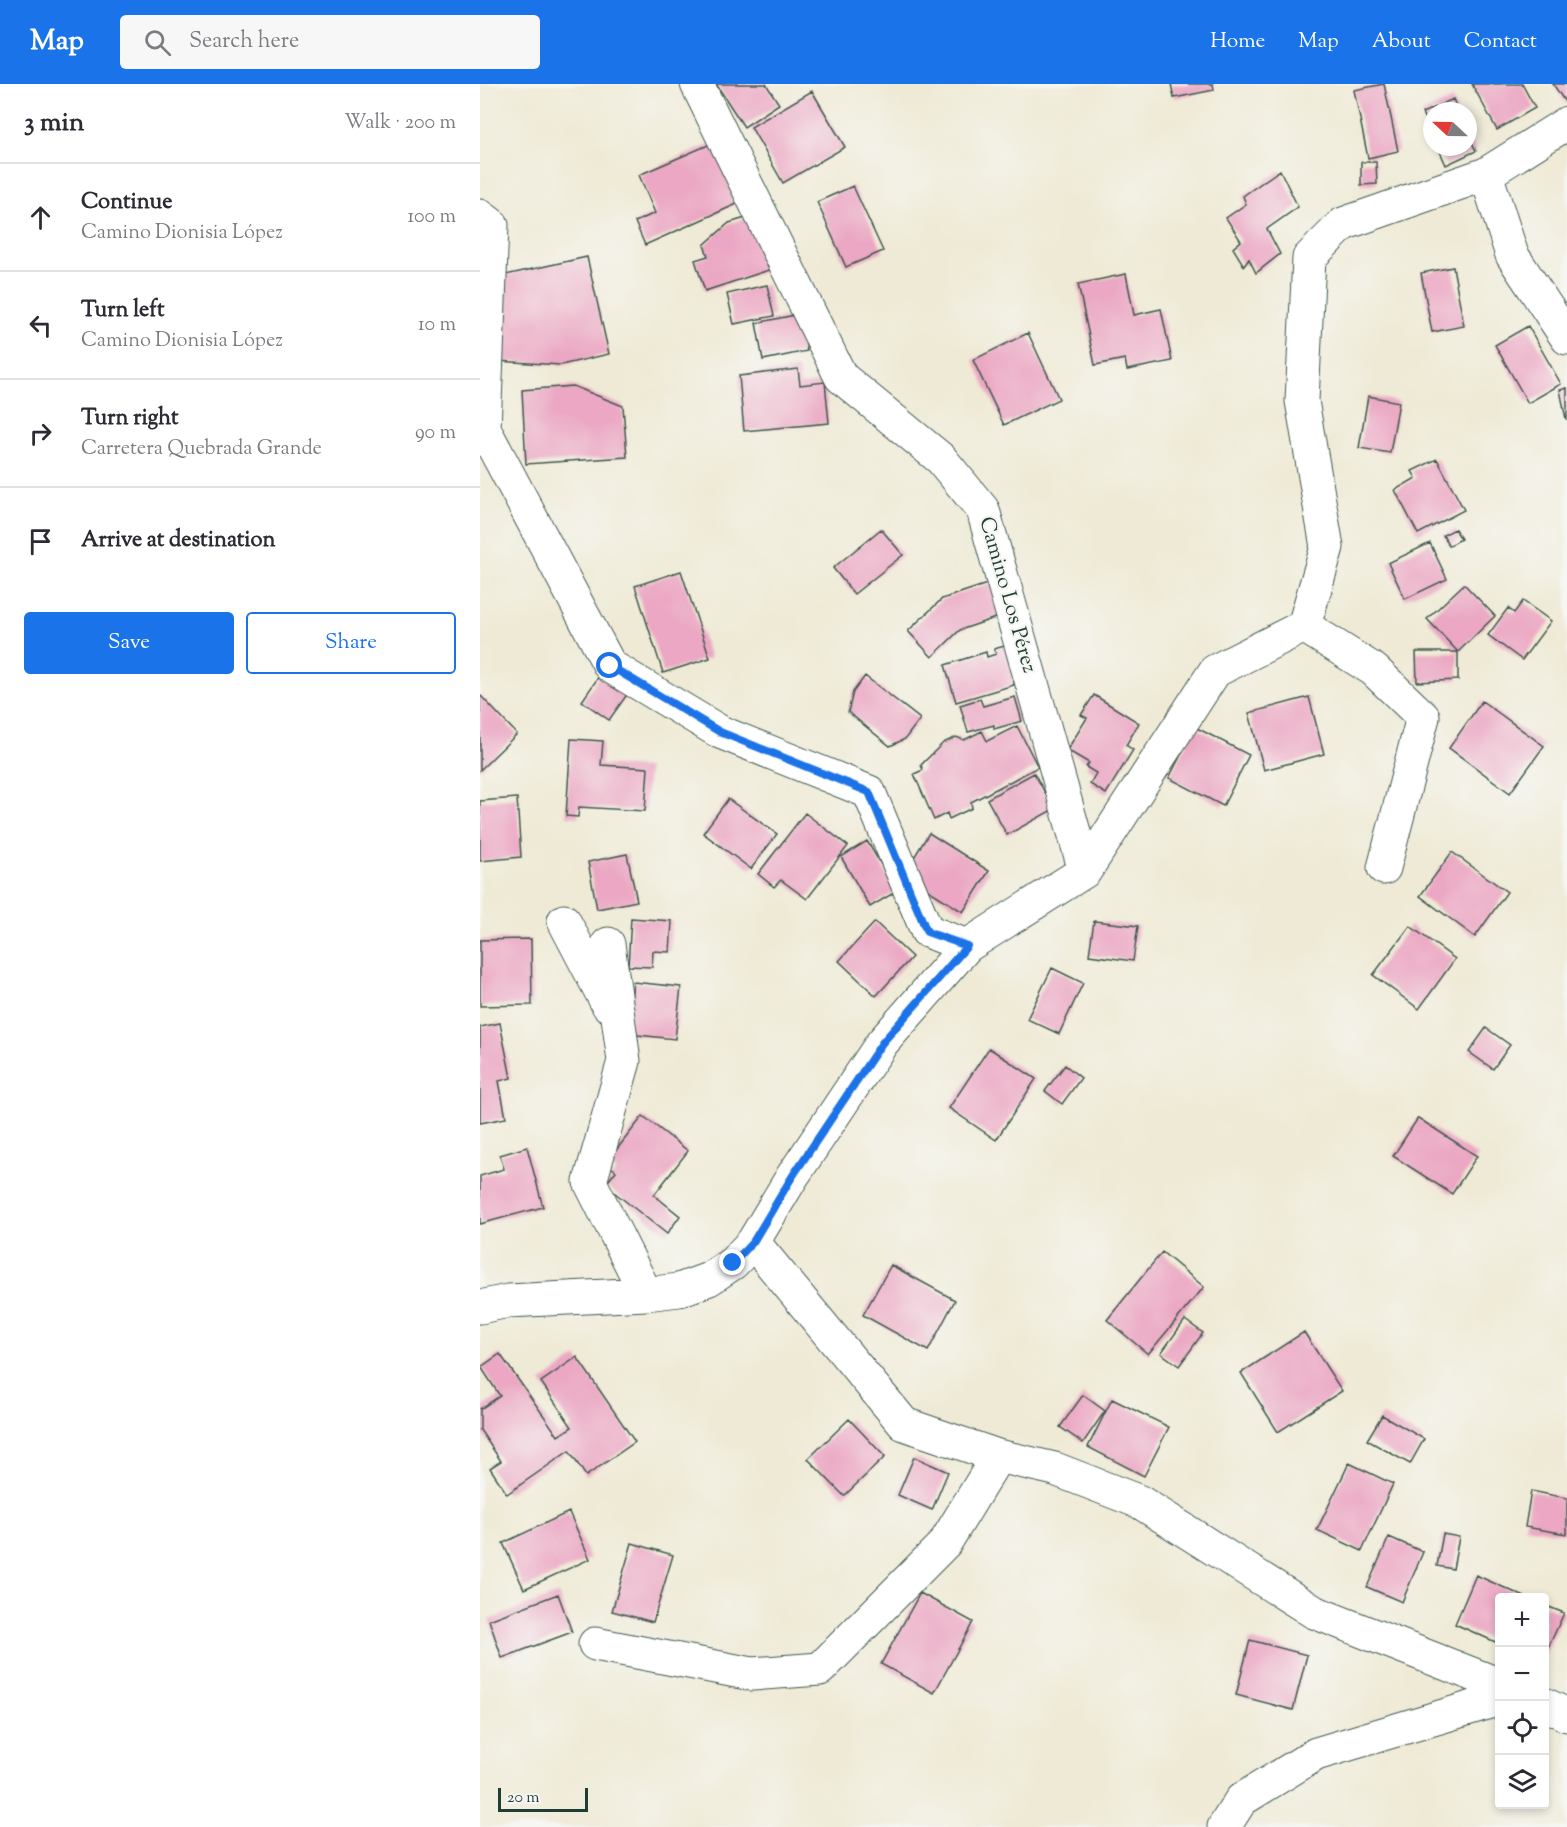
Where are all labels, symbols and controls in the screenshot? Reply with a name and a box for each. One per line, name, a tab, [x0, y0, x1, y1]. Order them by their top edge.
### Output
search box	[120, 15, 540, 69]
text: Map	[30, 22, 84, 62]
icon: search	[141, 26, 174, 59]
text: Search here	[189, 26, 299, 58]
text: Home	[1210, 27, 1265, 57]
text: Map	[1298, 27, 1339, 57]
text: About	[1372, 27, 1431, 57]
text: Contact	[1464, 27, 1537, 57]
north arrow	[1423, 102, 1477, 156]
text: 3 min	[24, 105, 84, 142]
text: Walk · 200 m	[344, 109, 456, 138]
text: Continue	[81, 187, 172, 219]
icon: ahead	[24, 201, 57, 234]
text: 100 m	[407, 203, 456, 232]
text: Camino Dionisia López	[81, 219, 283, 248]
text: Turn left	[81, 295, 164, 327]
icon: left	[24, 309, 57, 342]
text: 10 m	[418, 311, 456, 340]
text: Camino Dionisia López	[81, 327, 283, 356]
text: Turn right	[81, 403, 178, 435]
icon: right	[24, 417, 57, 450]
text: 90 m	[415, 419, 456, 448]
text: Carretera Quebrada Grande	[81, 435, 322, 464]
street label: Camino Los Pérez	[970, 513, 1044, 677]
icon: arrive	[24, 525, 57, 558]
text: Arrive at destination	[81, 525, 276, 557]
button: Save	[24, 612, 234, 674]
button: Share	[246, 612, 456, 674]
route start	[596, 652, 622, 678]
route end	[719, 1249, 745, 1275]
map controls	[1495, 1593, 1549, 1809]
button: +	[1495, 1593, 1549, 1647]
button: −	[1495, 1647, 1549, 1701]
button: locate	[1495, 1701, 1549, 1755]
button: layers	[1495, 1755, 1549, 1809]
scale bar	[498, 1785, 588, 1812]
text: 20 m	[507, 1787, 540, 1810]

